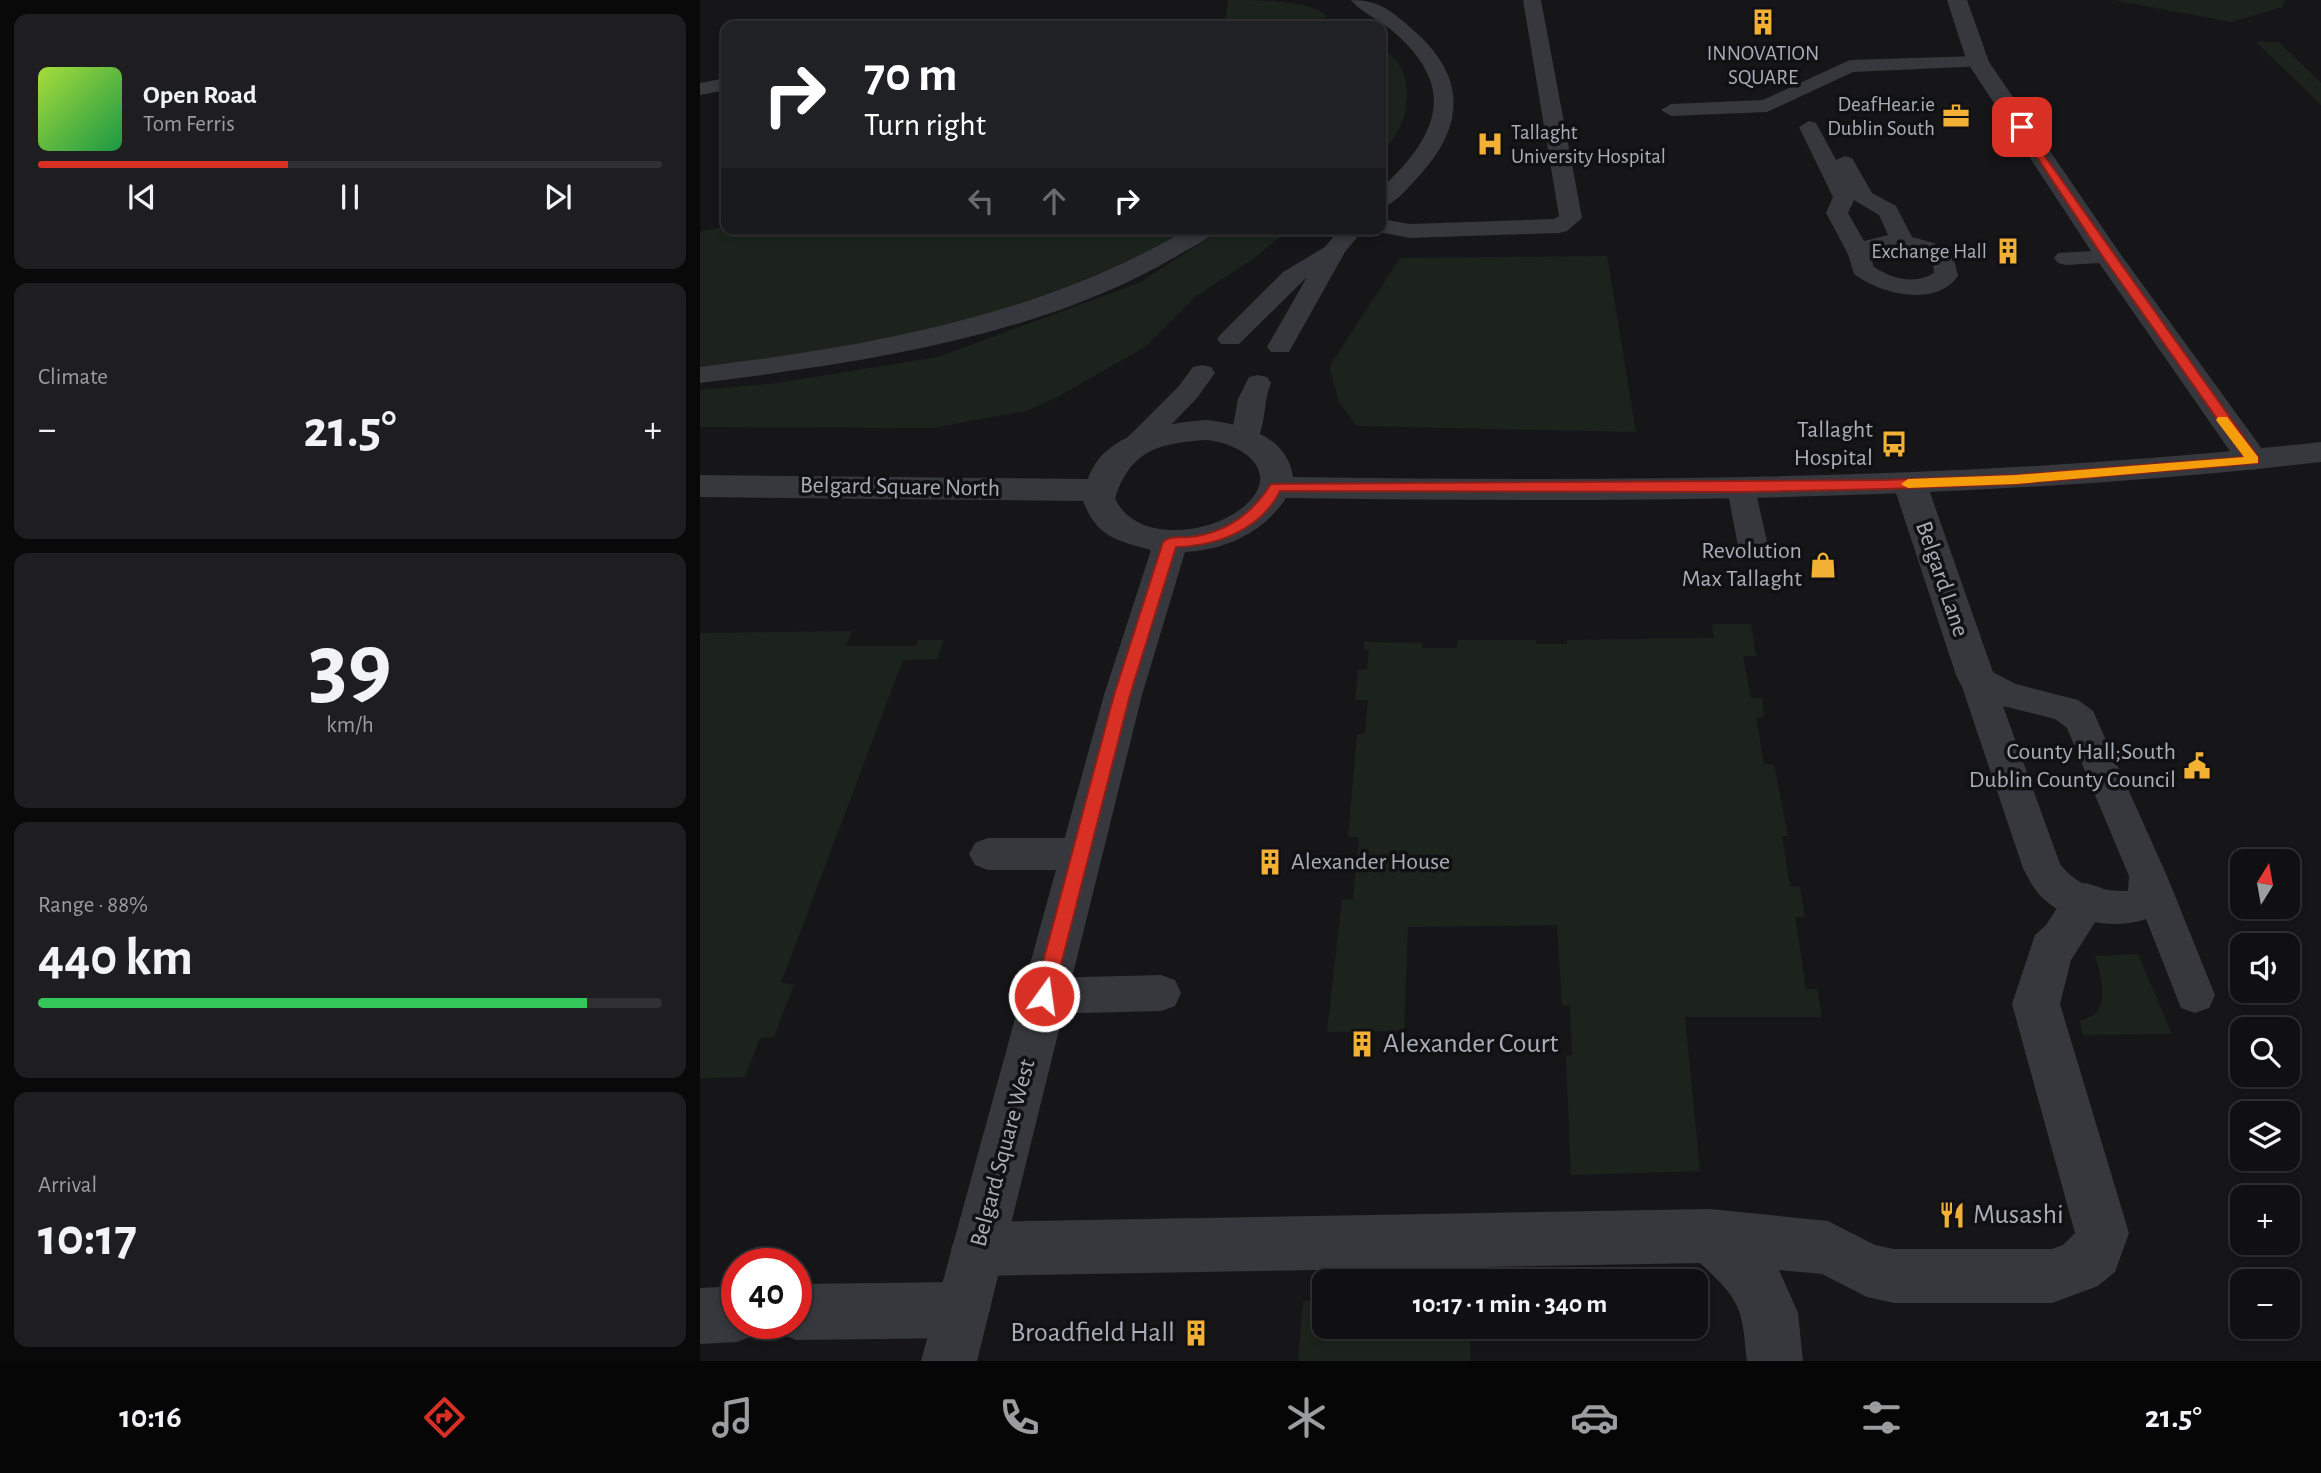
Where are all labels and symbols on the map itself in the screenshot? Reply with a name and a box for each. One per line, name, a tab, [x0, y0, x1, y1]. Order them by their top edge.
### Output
building icon: INNOVATION SQUARE	[1748, 7, 1778, 37]
place label: INNOVATION SQUARE	[1707, 43, 1819, 88]
place label: DeafHear.ie Dublin South	[1827, 94, 1935, 139]
pin	[1992, 97, 2052, 157]
office icon: DeafHear.ie Dublin South	[1941, 101, 1971, 131]
place label: Tallaght University Hospital	[1511, 122, 1666, 167]
hospital icon: Tallaght University Hospital	[1475, 129, 1505, 159]
building icon: Exchange Hall	[1993, 236, 2023, 266]
place label: Exchange Hall	[1871, 241, 1987, 262]
place label: Tallaght Hospital	[1794, 418, 1873, 470]
bus stop icon: Tallaght Hospital	[1879, 429, 1909, 459]
street label: Belgard Square North	[800, 473, 1000, 501]
street label: Belgard Lane	[1911, 518, 1973, 640]
place label: Revolution Max Tallaght	[1682, 539, 1802, 591]
shop icon: Revolution Max Tallaght	[1808, 550, 1838, 580]
place label: County Hall;South Dublin County Council	[1969, 740, 2176, 792]
public building icon: County Hall;South Dublin County Council	[2182, 751, 2212, 781]
building icon: Alexander House	[1255, 847, 1285, 877]
north arrow	[2230, 849, 2300, 919]
place label: Alexander House	[1291, 850, 1450, 874]
position arrow	[1007, 959, 1081, 1033]
building icon: Alexander Court	[1347, 1029, 1377, 1059]
place label: Alexander Court	[1383, 1030, 1559, 1058]
street label: Belgard Square West	[966, 1056, 1040, 1249]
restaurant icon: Musashi	[1937, 1200, 1967, 1230]
place label: Musashi	[1973, 1201, 2064, 1229]
speed limit sign: 40	[721, 1248, 812, 1339]
building icon: Broadfield Hall	[1181, 1318, 1211, 1348]
place label: Broadfield Hall	[1010, 1319, 1175, 1347]

